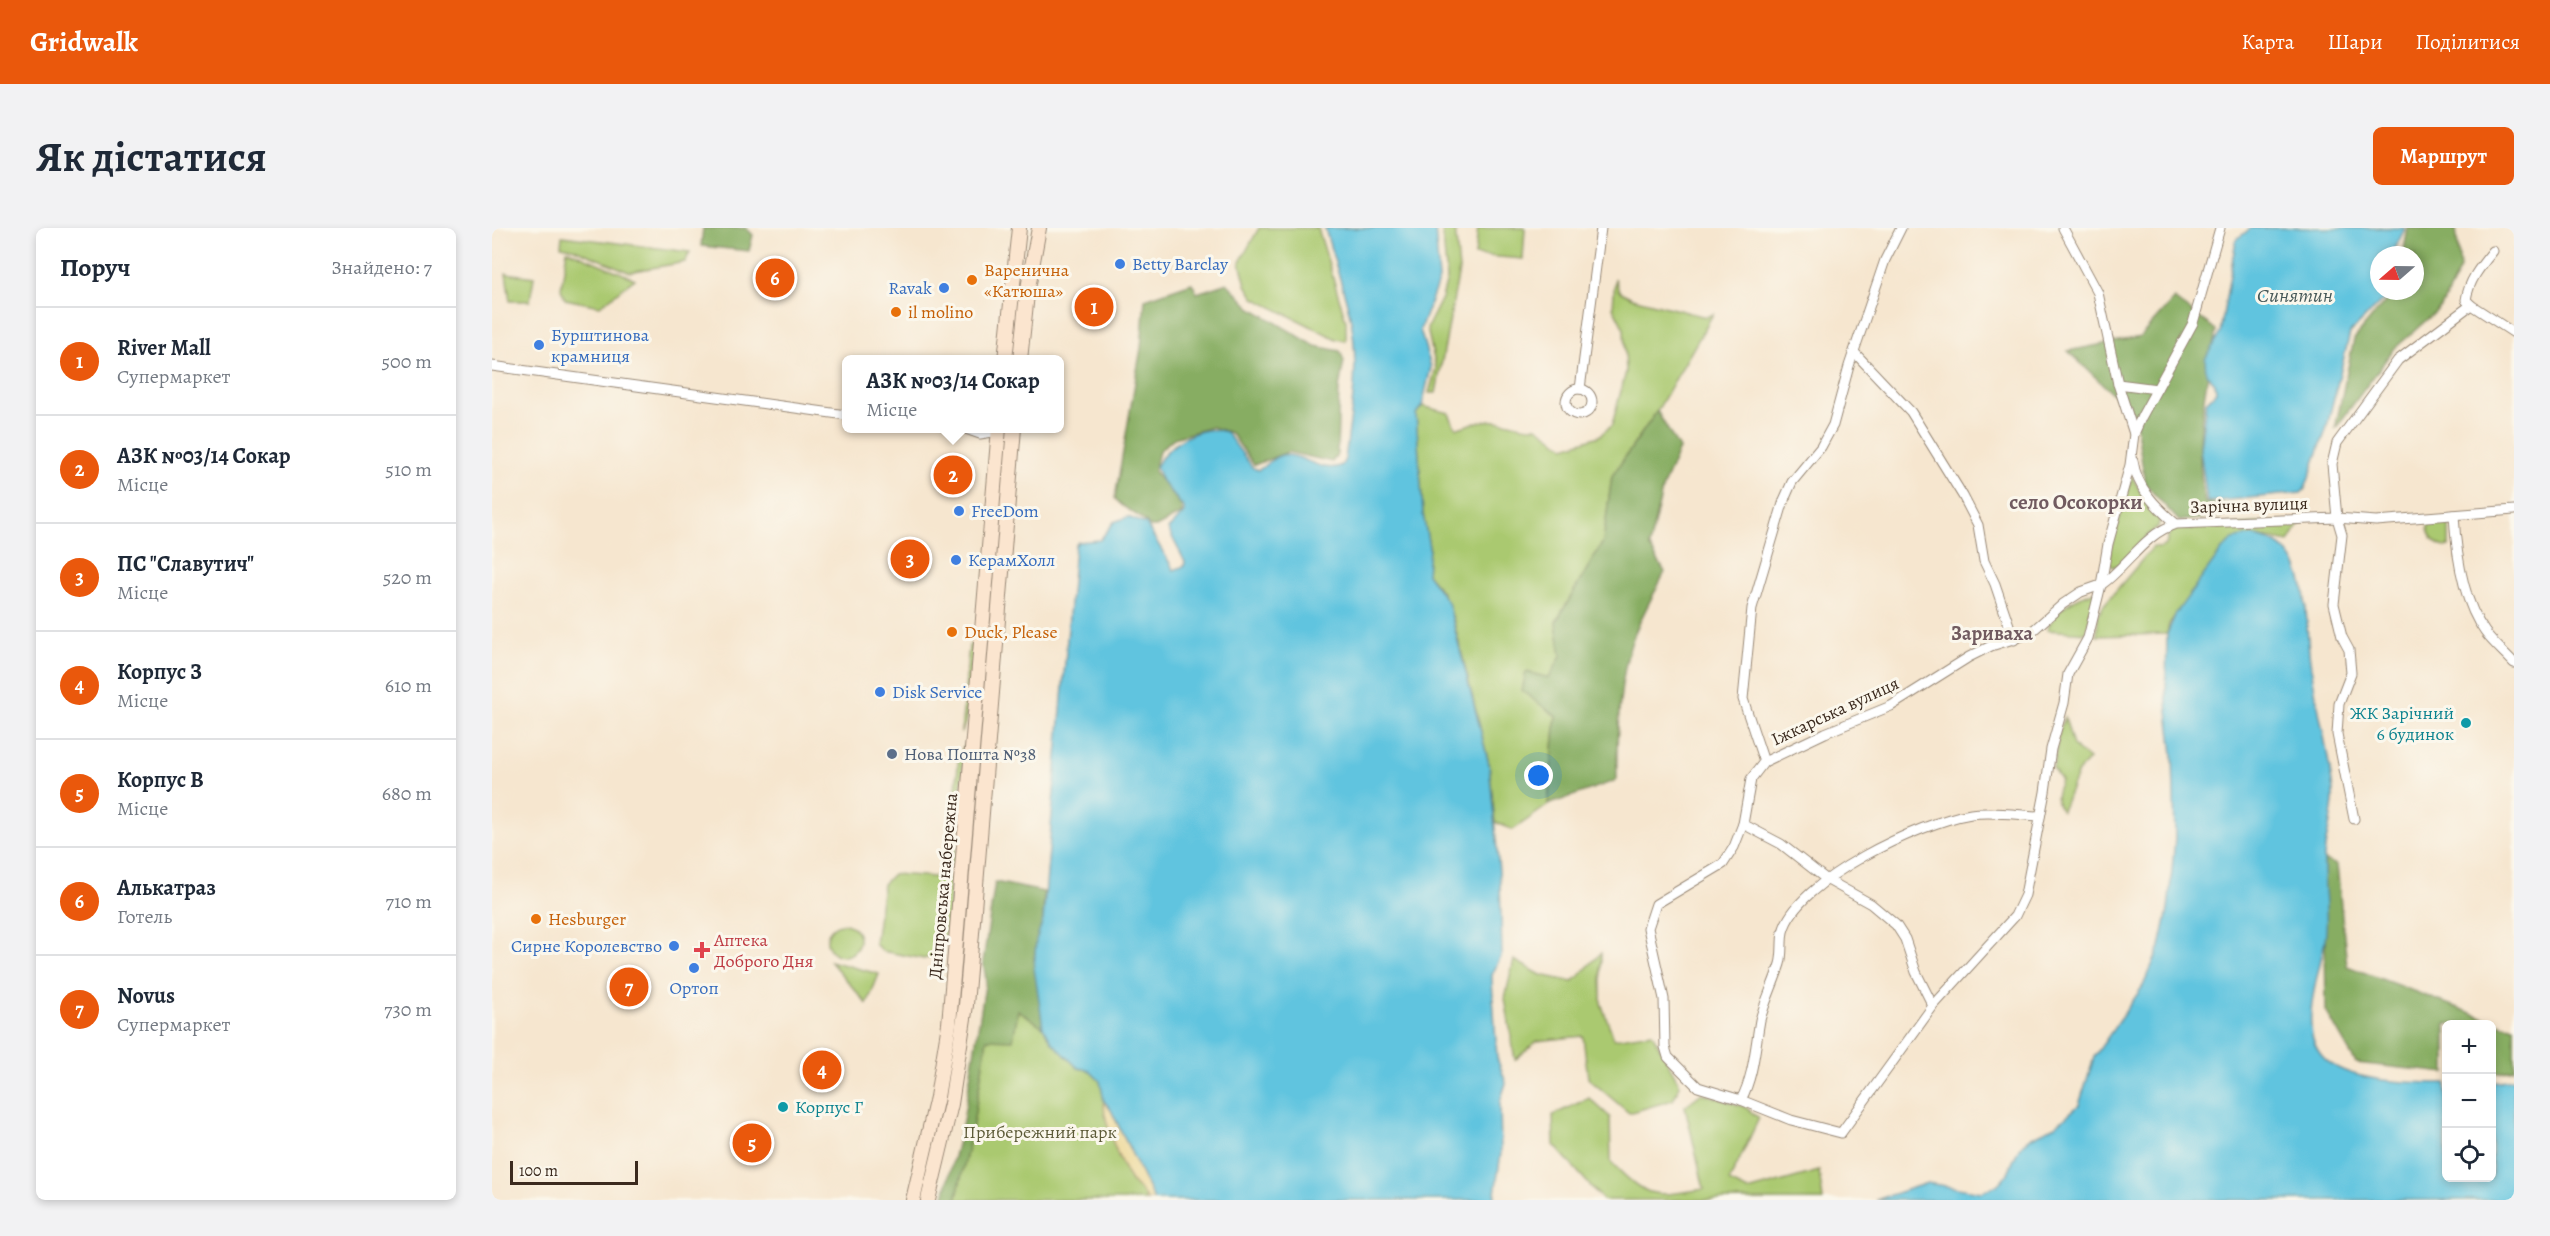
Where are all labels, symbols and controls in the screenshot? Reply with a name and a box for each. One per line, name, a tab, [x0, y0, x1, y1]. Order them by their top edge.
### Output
text: Gridwalk	[30, 23, 138, 61]
text: Карта	[2242, 28, 2294, 56]
text: Шари	[2327, 28, 2382, 56]
text: Поділитися	[2415, 28, 2520, 56]
button: Маршрут	[2373, 127, 2514, 185]
text: Як дістатися	[36, 128, 267, 185]
north arrow	[2370, 246, 2424, 300]
text: Поруч	[60, 250, 131, 285]
place label: Betty Barclay	[1132, 252, 1229, 276]
text: Знайдено: 7	[331, 254, 432, 281]
pin: 6	[756, 256, 794, 300]
marker: Betty Barclay	[1113, 257, 1127, 271]
place label: Варенична «Катюша»	[984, 258, 1070, 303]
marker: Варенична «Катюша»	[965, 273, 979, 287]
place label: Ravak	[888, 276, 932, 300]
marker: Ravak	[937, 281, 951, 295]
water label: Синятин	[2257, 282, 2333, 309]
pin: 1	[1074, 284, 1114, 329]
place label: il molino	[908, 300, 973, 324]
marker: il molino	[889, 305, 903, 319]
place label: Бурштинова крамниця	[551, 323, 650, 368]
text: River Mall	[117, 333, 211, 363]
marker: Бурштинова крамниця	[532, 338, 546, 352]
text: 1	[76, 348, 83, 375]
text: 500 m	[381, 348, 432, 375]
popup	[842, 355, 1064, 433]
text: Супермаркет	[117, 363, 231, 390]
text: АЗК №03/14 Сокар	[866, 366, 1040, 396]
text: Місце	[866, 396, 917, 423]
text: АЗК №03/14 Сокар	[117, 441, 291, 471]
pin: 2	[934, 452, 972, 498]
text: 2	[75, 456, 84, 483]
text: 510 m	[385, 456, 432, 483]
text: Місце	[117, 471, 168, 498]
district label: село Осокорки	[2009, 488, 2143, 516]
street label: Зарічна вулиця	[2190, 491, 2308, 519]
place label: FreeDom	[971, 499, 1039, 523]
marker: FreeDom	[952, 504, 966, 518]
pin: 3	[890, 536, 930, 582]
place label: КерамХолл	[968, 548, 1055, 572]
text: ПС "Славутич"	[117, 549, 254, 579]
marker: КерамХолл	[949, 553, 963, 567]
text: 3	[75, 564, 84, 591]
text: 520 m	[383, 564, 432, 591]
text: Місце	[117, 579, 168, 606]
place label: Duck, Please	[964, 620, 1058, 644]
district label: Зариваха	[1951, 620, 2034, 647]
marker: Duck, Please	[945, 625, 959, 639]
text: Корпус З	[117, 657, 202, 687]
street label: Іжкарська вулиця	[1767, 671, 1903, 751]
text: 4	[75, 672, 84, 699]
text: 610 m	[385, 672, 432, 699]
place label: Disk Service	[892, 680, 982, 704]
marker: Disk Service	[873, 685, 887, 699]
text: Місце	[117, 687, 168, 714]
place label: ЖК Зарічний 6 будинок	[2350, 701, 2454, 746]
marker: ЖК Зарічний 6 будинок	[2459, 716, 2473, 730]
place label: Нова Пошта №38	[904, 742, 1036, 766]
marker: Нова Пошта №38	[885, 747, 899, 761]
your location	[1524, 761, 1553, 790]
text: Корпус В	[117, 765, 204, 795]
text: 5	[75, 780, 84, 807]
text: 680 m	[382, 780, 432, 807]
street label: Дніпровська набережна	[923, 791, 963, 980]
text: Місце	[117, 795, 168, 822]
text: Алькатраз	[117, 873, 216, 903]
text: 6	[75, 888, 84, 915]
text: 710 m	[386, 888, 432, 915]
text: Готель	[117, 903, 172, 930]
place label: Hesburger	[548, 907, 626, 931]
marker: Hesburger	[529, 912, 543, 926]
place label: Аптека Доброго Дня	[713, 928, 814, 973]
place label: Сирне Королевство	[511, 934, 662, 958]
marker: Сирне Королевство	[667, 939, 681, 953]
marker: Аптека Доброго Дня	[695, 943, 709, 957]
marker: Ортоп	[687, 961, 701, 975]
pin: 7	[610, 964, 648, 1010]
place label: Ортоп	[669, 976, 719, 1000]
text: Novus	[117, 981, 175, 1011]
text: 7	[75, 996, 84, 1023]
text: 730 m	[384, 996, 432, 1023]
text: Супермаркет	[117, 1011, 231, 1038]
map controls	[2442, 1020, 2496, 1182]
button: +	[2442, 1020, 2496, 1074]
pin: 4	[802, 1048, 842, 1092]
button: −	[2442, 1074, 2496, 1128]
place label: Корпус Г	[795, 1095, 863, 1119]
marker: Корпус Г	[776, 1100, 790, 1114]
pin: 5	[732, 1120, 772, 1166]
park label: Прибережний парк	[963, 1120, 1117, 1144]
button: locate	[2442, 1128, 2496, 1182]
scale bar	[510, 1158, 638, 1186]
text: 100 m	[519, 1160, 558, 1182]

